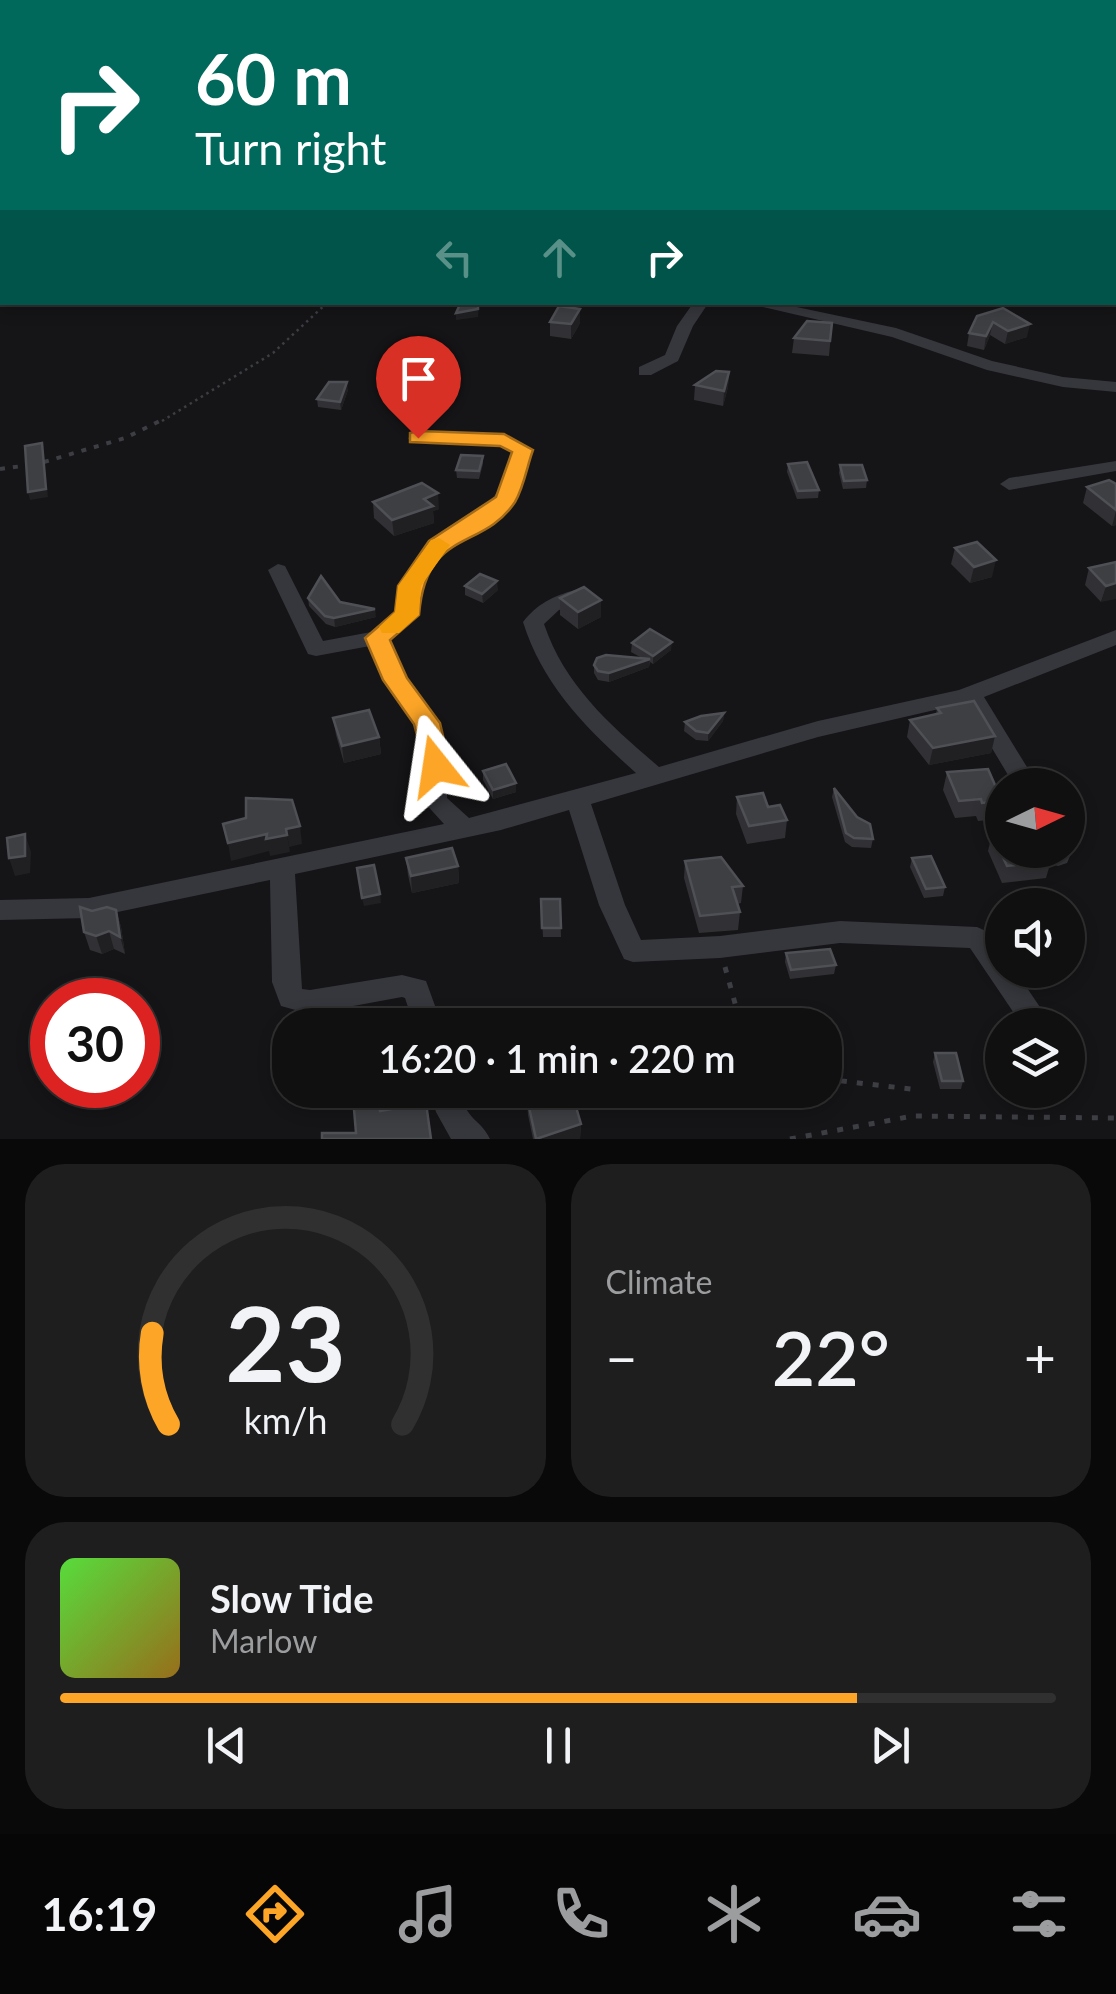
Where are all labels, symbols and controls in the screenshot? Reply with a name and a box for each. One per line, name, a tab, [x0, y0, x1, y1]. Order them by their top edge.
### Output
text: 60 m	[195, 36, 352, 120]
icon: right	[30, 40, 160, 170]
text: Turn right	[195, 121, 386, 175]
icon: left	[427, 230, 482, 285]
icon: ahead	[532, 230, 587, 285]
icon: right	[637, 230, 692, 285]
pin	[376, 336, 461, 439]
icon: arrive	[391, 351, 446, 406]
position arrow	[384, 714, 488, 818]
north arrow	[985, 768, 1085, 868]
map controls	[985, 768, 1085, 1108]
button: sound	[985, 888, 1085, 988]
speed limit sign: 30	[30, 978, 160, 1108]
button: layers	[985, 1008, 1085, 1108]
text: 16:20 · 1 min · 220 m	[379, 1035, 735, 1081]
text: Climate	[606, 1262, 712, 1301]
text: 23	[225, 1279, 346, 1404]
text: 22°	[772, 1312, 890, 1402]
text: −	[606, 1324, 637, 1390]
text: +	[1024, 1324, 1056, 1390]
text: km/h	[243, 1399, 327, 1442]
text: Slow Tide	[210, 1575, 373, 1621]
text: Marlow	[210, 1621, 317, 1660]
icon: previous	[199, 1718, 254, 1773]
icon: pause	[531, 1718, 586, 1773]
icon: next	[863, 1718, 918, 1773]
icon: directions	[240, 1879, 310, 1949]
icon: music	[393, 1879, 463, 1949]
icon: phone	[546, 1879, 616, 1949]
icon: climate	[699, 1879, 769, 1949]
icon: car	[852, 1879, 922, 1949]
icon: filters	[1004, 1879, 1074, 1949]
text: 16:19	[41, 1887, 157, 1941]

